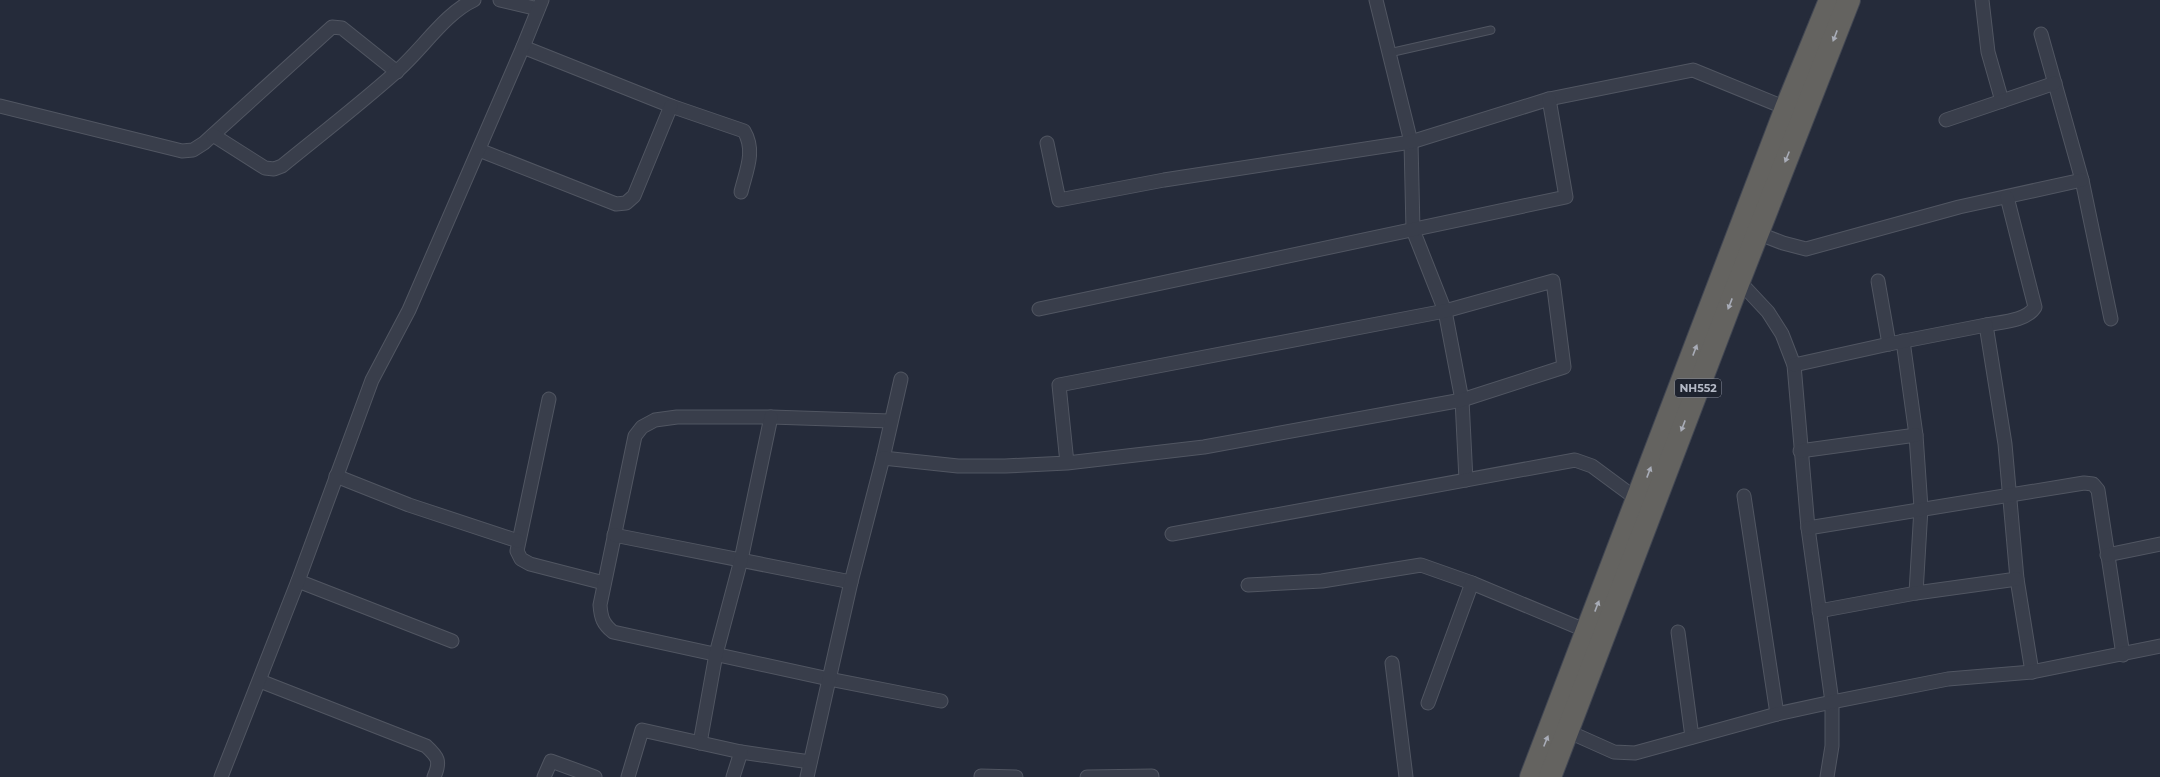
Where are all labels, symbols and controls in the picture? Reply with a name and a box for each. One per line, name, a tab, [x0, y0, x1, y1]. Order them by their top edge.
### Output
one-way arrow	[1831, 31, 1837, 43]
one-way arrow	[1784, 152, 1790, 164]
one-way arrow	[1726, 299, 1732, 311]
one-way arrow	[1692, 344, 1698, 356]
road number: NH552	[1675, 379, 1721, 397]
one-way arrow	[1680, 420, 1686, 432]
one-way arrow	[1646, 465, 1652, 477]
one-way arrow	[1594, 600, 1600, 612]
one-way arrow	[1543, 734, 1549, 746]

